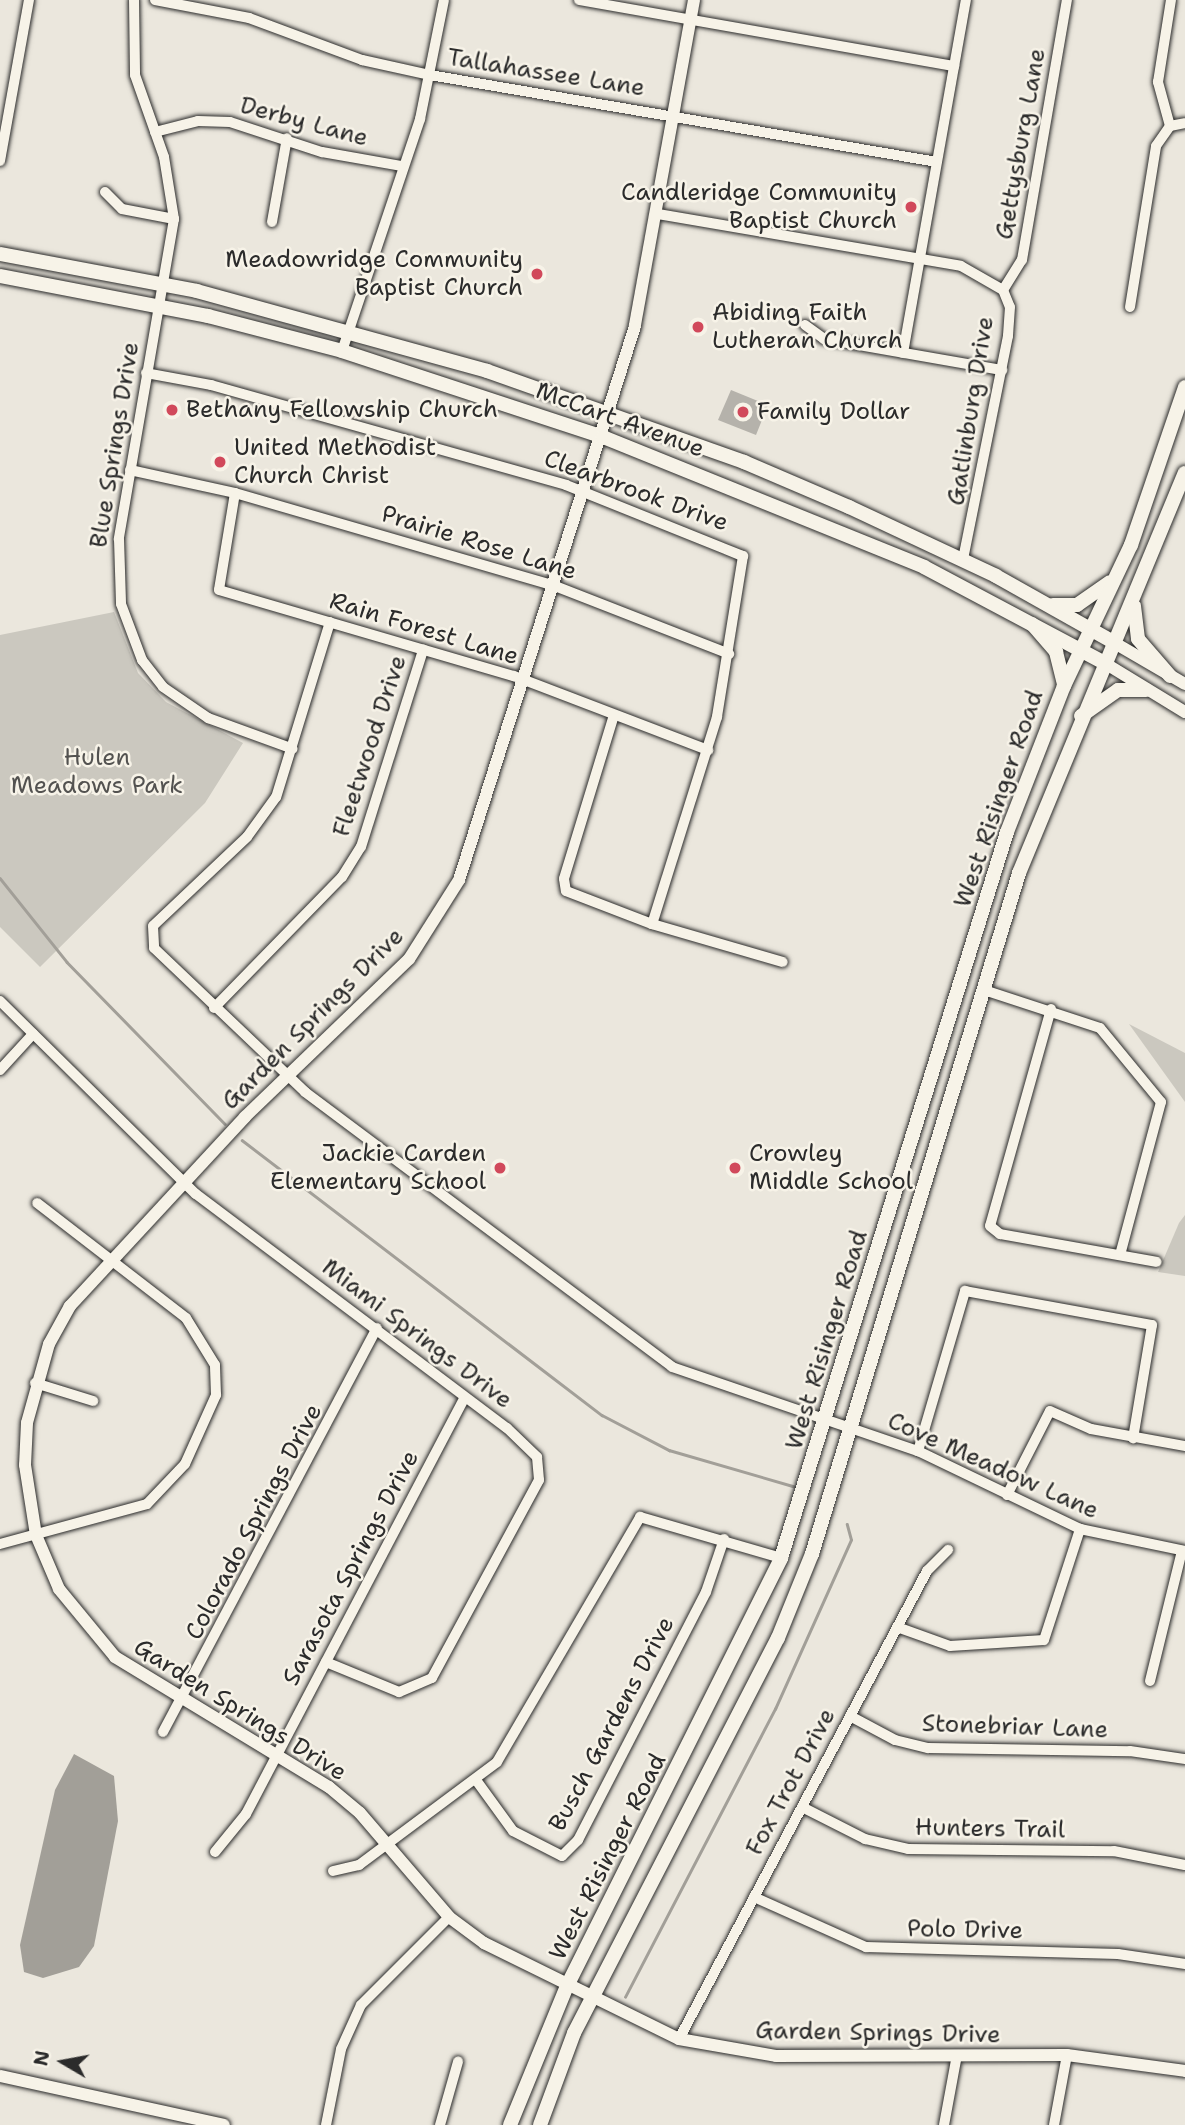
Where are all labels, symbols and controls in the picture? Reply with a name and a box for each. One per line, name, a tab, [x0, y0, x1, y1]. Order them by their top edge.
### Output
street label: Tallahassee Lane	[445, 43, 647, 103]
street label: Gettysburg Lane	[990, 46, 1052, 242]
street label: Derby Lane	[237, 91, 371, 153]
place label: Candleridge Community Baptist Church	[621, 179, 897, 235]
marker: Candleridge Community Baptist Church	[903, 199, 919, 215]
place label: Meadowridge Community Baptist Church	[225, 246, 523, 302]
marker: Meadowridge Community Baptist Church	[529, 266, 545, 282]
place label: Abiding Faith Lutheran Church	[712, 299, 903, 355]
street label: Gatlinburg Drive	[942, 314, 1000, 508]
marker: Abiding Faith Lutheran Church	[690, 319, 706, 335]
street label: Blue Springs Drive	[85, 340, 145, 550]
street label: McCart Avenue	[532, 376, 708, 464]
place label: Bethany Fellowship Church	[186, 396, 498, 424]
place label: Family Dollar	[757, 398, 910, 426]
marker: Bethany Fellowship Church	[164, 402, 180, 418]
marker: Family Dollar	[735, 404, 751, 420]
place label: United Methodist Church Christ	[234, 434, 436, 490]
street label: Clearbrook Drive	[540, 444, 732, 538]
marker: United Methodist Church Christ	[212, 454, 228, 470]
street label: Prairie Rose Lane	[378, 500, 580, 586]
street label: Rain Forest Lane	[326, 587, 522, 671]
street label: Fleetwood Drive	[327, 652, 413, 840]
street label: West Risinger Road	[948, 687, 1050, 911]
park label: Hulen Meadows Park	[11, 744, 183, 800]
street label: Garden Springs Drive	[216, 922, 410, 1116]
place label: Jackie Carden Elementary School	[270, 1140, 486, 1196]
place label: Crowley Middle School	[749, 1140, 913, 1196]
marker: Jackie Carden Elementary School	[492, 1160, 508, 1176]
marker: Crowley Middle School	[727, 1160, 743, 1176]
street label: West Risinger Road	[780, 1227, 874, 1453]
street label: Miami Springs Drive	[316, 1253, 518, 1415]
street label: Colorado Springs Drive	[180, 1399, 328, 1645]
street label: Cove Meadow Lane	[883, 1407, 1103, 1525]
street label: Sarasota Springs Drive	[277, 1445, 425, 1691]
street label: Busch Gardens Drive	[543, 1612, 681, 1836]
street label: Garden Springs Drive	[128, 1633, 352, 1787]
street label: Fox Trot Drive	[740, 1704, 842, 1860]
street label: Stonebriar Lane	[921, 1709, 1109, 1745]
street label: West Risinger Road	[543, 1749, 673, 1965]
street label: Hunters Trail	[915, 1813, 1065, 1845]
street label: Polo Drive	[907, 1915, 1023, 1945]
street label: Garden Springs Drive	[755, 2016, 1001, 2050]
north arrow	[28, 2027, 98, 2097]
text: N	[28, 2049, 55, 2068]

